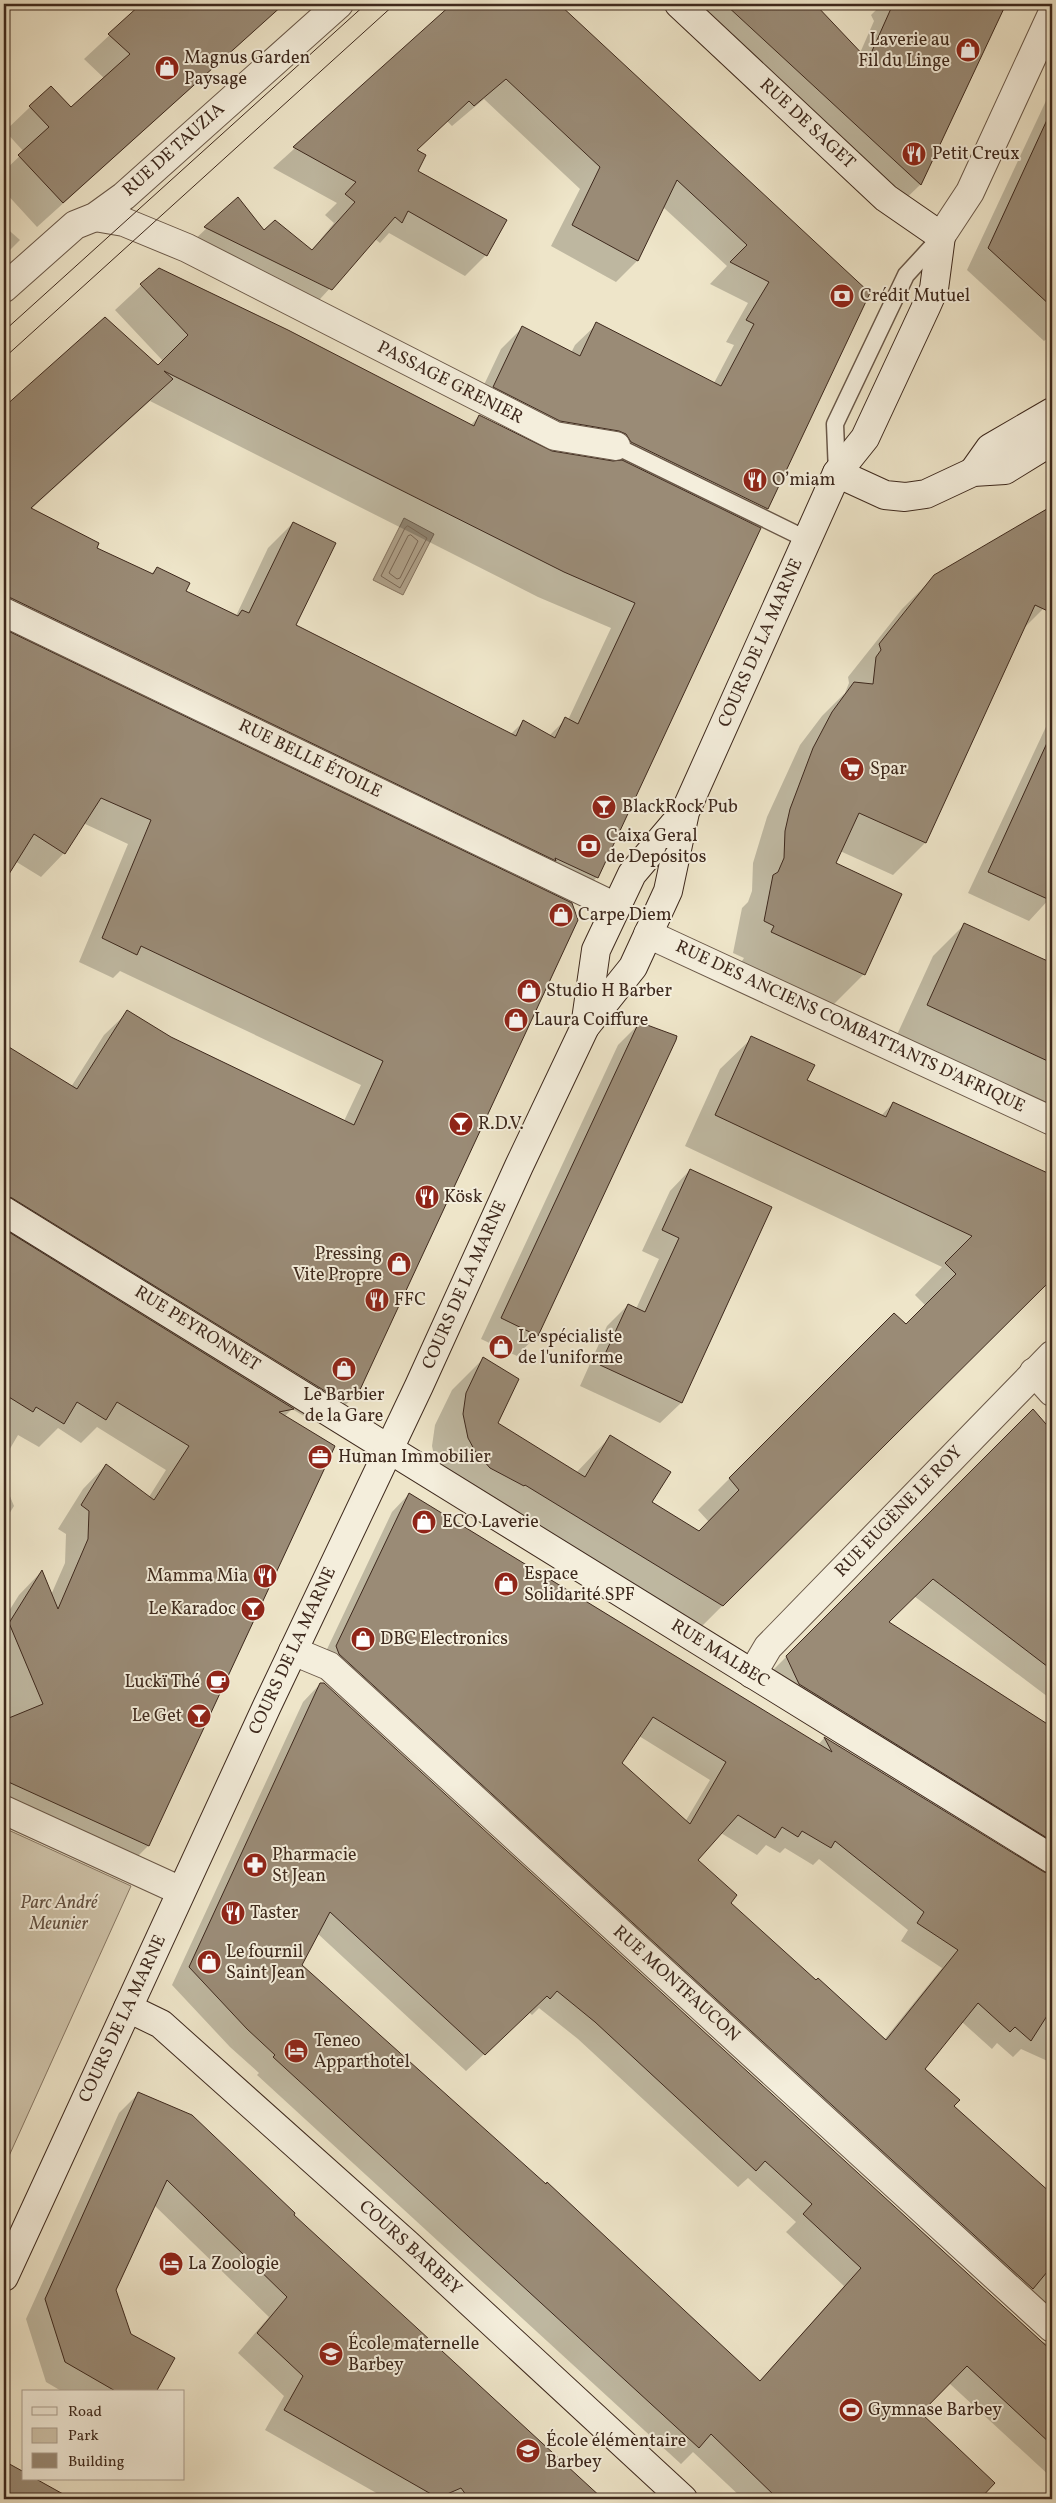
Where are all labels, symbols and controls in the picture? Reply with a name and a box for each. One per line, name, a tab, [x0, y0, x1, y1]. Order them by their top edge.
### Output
place label: Laverie au Fil du Linge	[858, 28, 950, 74]
shop icon: Laverie au Fil du Linge	[955, 37, 981, 63]
place label: Magnus Garden Paysage	[184, 46, 310, 92]
shop icon: Magnus Garden Paysage	[154, 55, 180, 81]
street label: RUE DE SAGET	[754, 73, 861, 175]
street label: RUE DE TAUZIA	[117, 97, 231, 203]
restaurant icon: Petit Creux	[901, 141, 927, 167]
place label: Petit Creux	[932, 142, 1020, 167]
bank icon: Crédit Mutuel	[829, 283, 855, 309]
place label: Crédit Mutuel	[860, 284, 970, 309]
street label: PASSAGE GRENIER	[373, 335, 527, 431]
restaurant icon: O’miam	[742, 467, 768, 493]
place label: O’miam	[772, 468, 835, 493]
street label: COURS DE LA MARNE	[712, 554, 810, 731]
street label: RUE BELLE ÉTOILE	[234, 713, 386, 805]
supermarket icon: Spar	[839, 756, 865, 782]
place label: Spar	[870, 757, 907, 782]
bar icon: BlackRock Pub	[591, 794, 617, 820]
place label: BlackRock Pub	[622, 795, 738, 820]
place label: Caixa Geral de Depósitos	[606, 824, 706, 870]
bank icon: Caixa Geral de Depósitos	[576, 833, 602, 859]
shop icon: Carpe Diem	[548, 902, 574, 928]
place label: Carpe Diem	[578, 903, 672, 928]
street label: RUE DES ANCIENS COMBATTANTS D'AFRIQUE	[671, 935, 1029, 1119]
shop icon: Studio H Barber	[516, 978, 542, 1004]
place label: Studio H Barber	[546, 979, 672, 1004]
shop icon: Laura Coiffure	[503, 1007, 529, 1033]
place label: Laura Coiffure	[534, 1008, 648, 1033]
bar icon: R.D.V.	[448, 1111, 474, 1137]
place label: R.D.V.	[478, 1112, 524, 1137]
restaurant icon: Kösk	[414, 1184, 440, 1210]
place label: Kösk	[444, 1185, 483, 1210]
street label: COURS DE LA MARNE	[416, 1196, 514, 1373]
place label: Pressing Vite Propre	[293, 1242, 382, 1288]
shop icon: Pressing Vite Propre	[386, 1251, 412, 1277]
street label: RUE PEYRONNET	[129, 1280, 265, 1378]
restaurant icon: FFC	[364, 1287, 390, 1313]
place label: FFC	[394, 1288, 426, 1313]
place label: Le spécialiste de l'uniforme	[518, 1325, 623, 1371]
shop icon: Le spécialiste de l'uniforme	[488, 1334, 514, 1360]
shop icon: Le Barbier de la Gare	[331, 1356, 357, 1382]
place label: Le Barbier de la Gare	[303, 1383, 385, 1429]
street label: RUE EUGÈNE LE ROY	[829, 1441, 969, 1583]
office icon: Human Immobilier	[307, 1444, 333, 1470]
place label: Human Immobilier	[338, 1445, 491, 1470]
shop icon: ECO Laverie	[411, 1509, 437, 1535]
place label: ECO Laverie	[442, 1510, 539, 1535]
place label: Espace Solidarité SPF	[524, 1562, 635, 1608]
street label: COURS DE LA MARNE	[243, 1563, 343, 1739]
restaurant icon: Mamma Mia	[252, 1563, 278, 1589]
place label: Mamma Mia	[147, 1564, 248, 1589]
shop icon: Espace Solidarité SPF	[493, 1571, 519, 1597]
bar icon: Le Karadoc	[240, 1596, 266, 1622]
place label: Le Karadoc	[148, 1597, 236, 1622]
street label: RUE MALBEC	[666, 1614, 774, 1694]
shop icon: DBC Electronics	[350, 1626, 376, 1652]
place label: DBC Electronics	[380, 1627, 508, 1652]
cafe icon: Luckï Thé	[205, 1669, 231, 1695]
place label: Luckï Thé	[124, 1670, 200, 1695]
bar icon: Le Get	[186, 1703, 212, 1729]
place label: Le Get	[132, 1704, 182, 1729]
place label: Pharmacie St Jean	[272, 1843, 357, 1889]
pharmacy icon: Pharmacie St Jean	[242, 1852, 268, 1878]
park label: Parc André Meunier	[20, 1891, 99, 1937]
restaurant icon: Taster	[220, 1900, 246, 1926]
place label: Taster	[250, 1901, 299, 1926]
street label: RUE MONTFAUCON	[607, 1920, 745, 2048]
street label: COURS DE LA MARNE	[73, 1931, 173, 2107]
place label: Le fournil Saint Jean	[226, 1940, 305, 1986]
shop icon: Le fournil Saint Jean	[196, 1949, 222, 1975]
place label: Teneo Apparthotel	[314, 2029, 410, 2075]
hotel icon: Teneo Apparthotel	[283, 2038, 309, 2064]
street label: COURS BARBEY	[353, 2195, 467, 2301]
hotel icon: La Zoologie	[158, 2251, 184, 2277]
place label: La Zoologie	[188, 2252, 279, 2277]
place label: École maternelle Barbey	[348, 2332, 479, 2378]
school or university icon: École maternelle Barbey	[318, 2341, 344, 2367]
legend	[22, 2390, 185, 2480]
sports icon: Gymnase Barbey	[838, 2397, 864, 2423]
place label: Gymnase Barbey	[868, 2398, 1002, 2423]
text: Road	[68, 2402, 102, 2423]
text: Park	[68, 2426, 99, 2447]
place label: École élémentaire Barbey	[546, 2429, 686, 2475]
school or university icon: École élémentaire Barbey	[515, 2438, 541, 2464]
text: Building	[68, 2452, 125, 2473]

